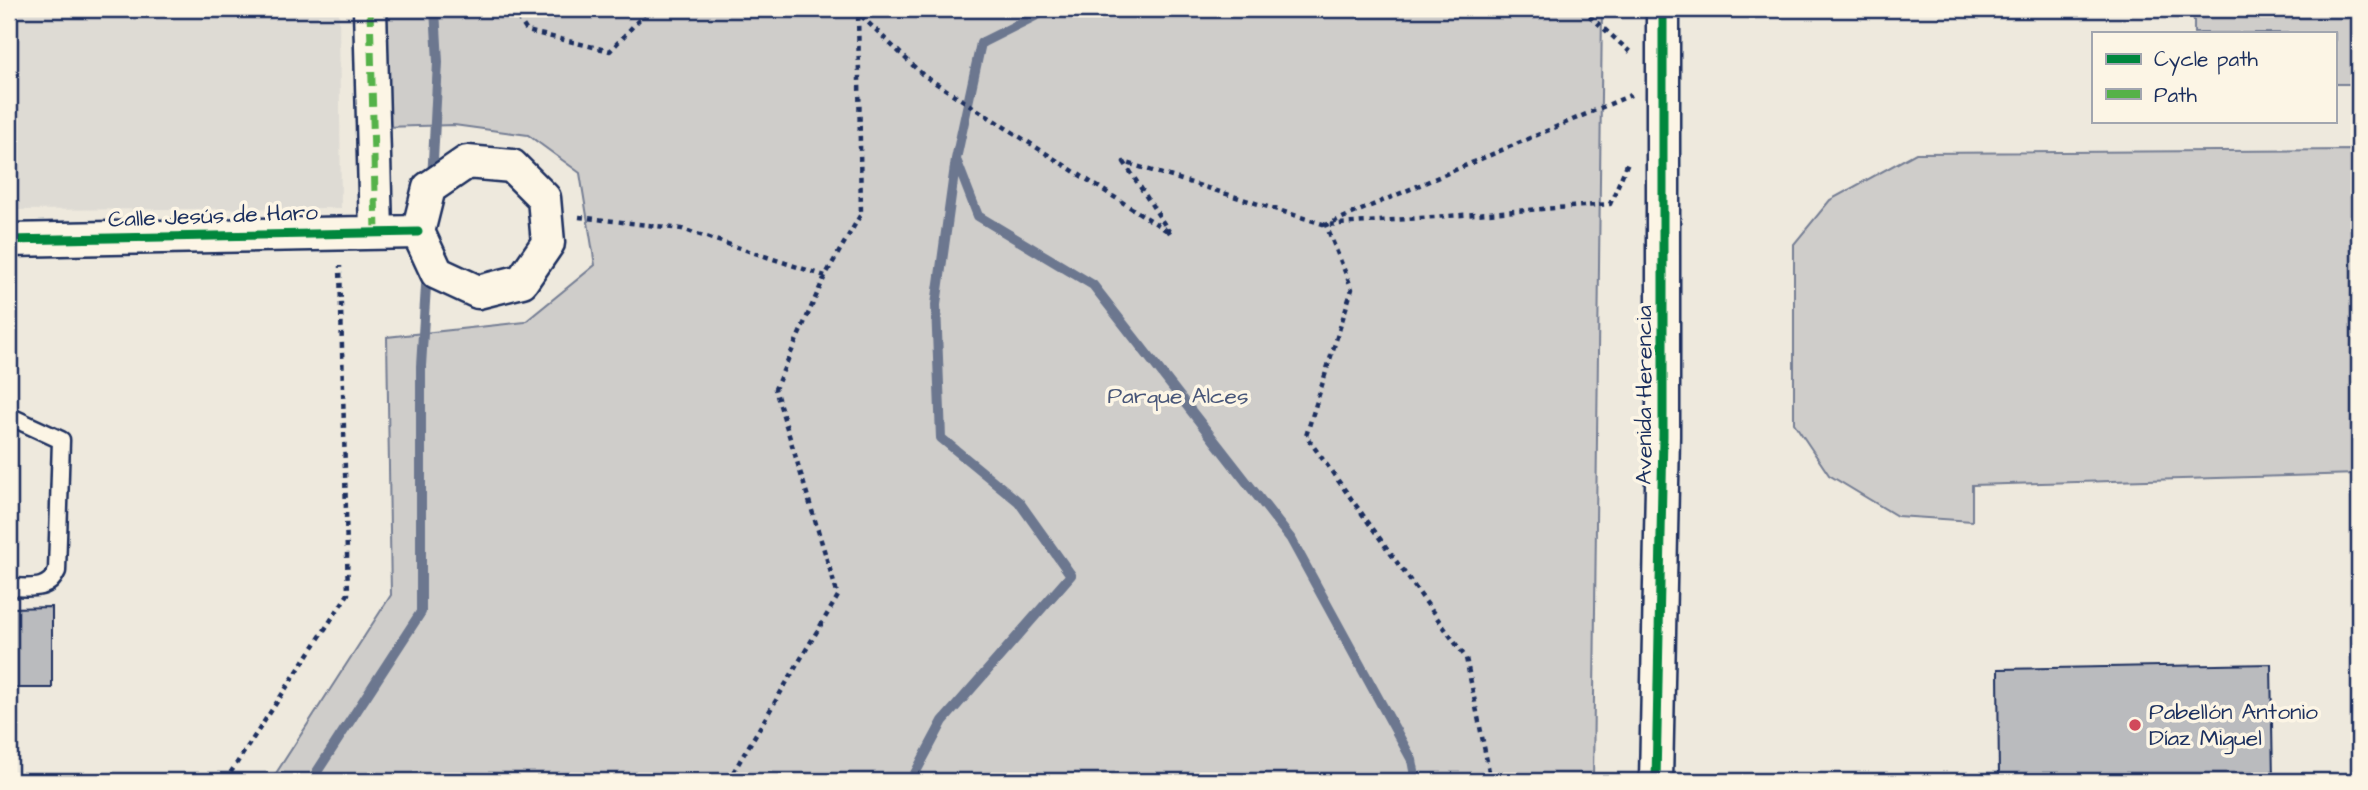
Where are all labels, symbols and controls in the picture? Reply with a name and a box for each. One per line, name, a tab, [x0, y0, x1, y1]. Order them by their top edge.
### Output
legend	[2092, 32, 2336, 122]
text: Cycle path	[2154, 45, 2259, 76]
text: Path	[2154, 81, 2198, 110]
street label: Calle Jesús de Haro	[107, 196, 319, 236]
street label: Avenida Herencia	[1628, 305, 1660, 485]
park label: Parque Alces	[1107, 380, 1249, 412]
place label: Pabellón Antonio Díaz Miguel	[2149, 696, 2318, 755]
marker: Pabellón Antonio Díaz Miguel	[2127, 717, 2143, 733]

